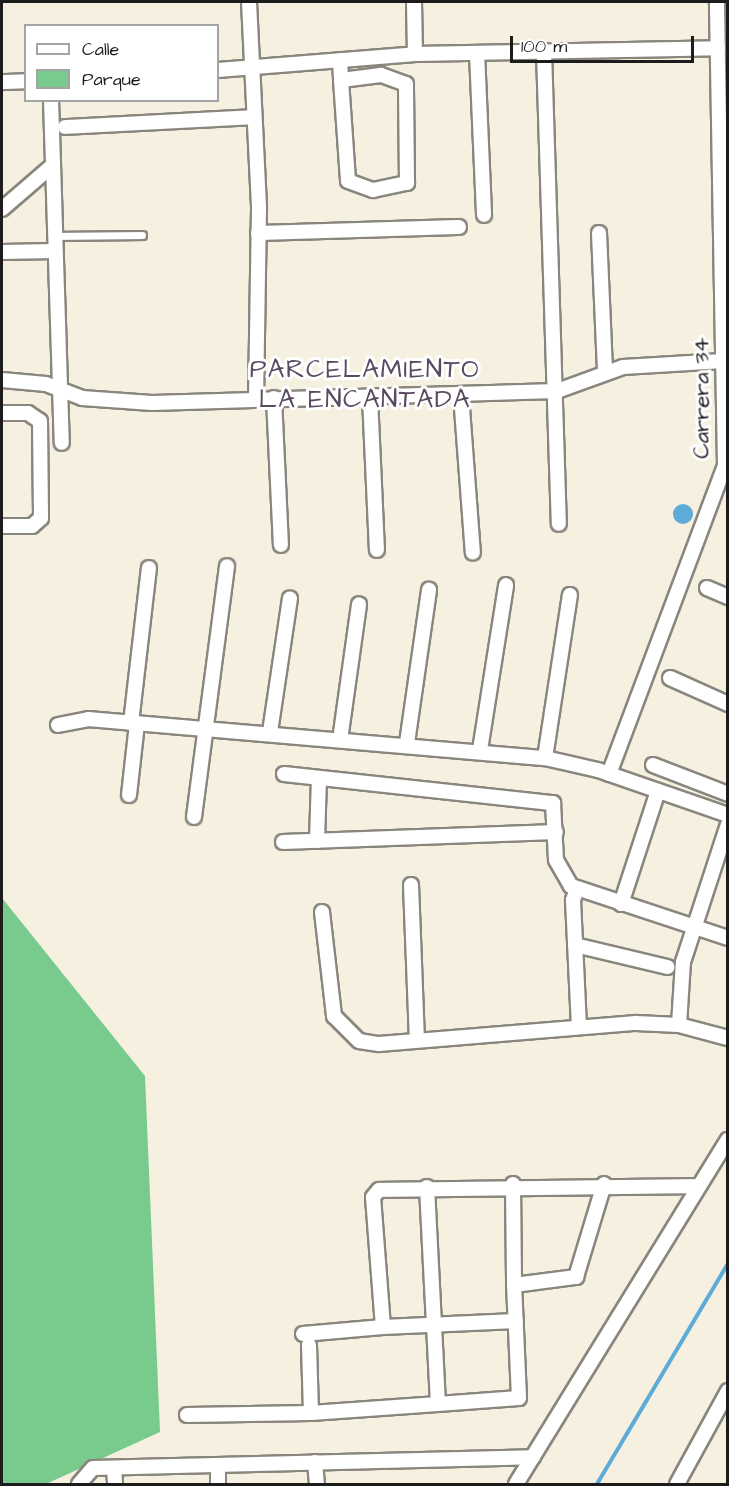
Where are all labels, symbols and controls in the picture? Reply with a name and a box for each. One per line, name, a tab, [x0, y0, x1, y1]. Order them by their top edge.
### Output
legend	[24, 24, 219, 102]
scale bar	[513, 24, 698, 62]
text: 100 m	[521, 34, 567, 59]
text: Calle	[82, 37, 119, 62]
text: Parque	[82, 67, 141, 92]
street label: Carrera 34	[689, 337, 715, 459]
district label: PARCELAMIENTO LA ENCANTADA	[250, 354, 480, 416]

